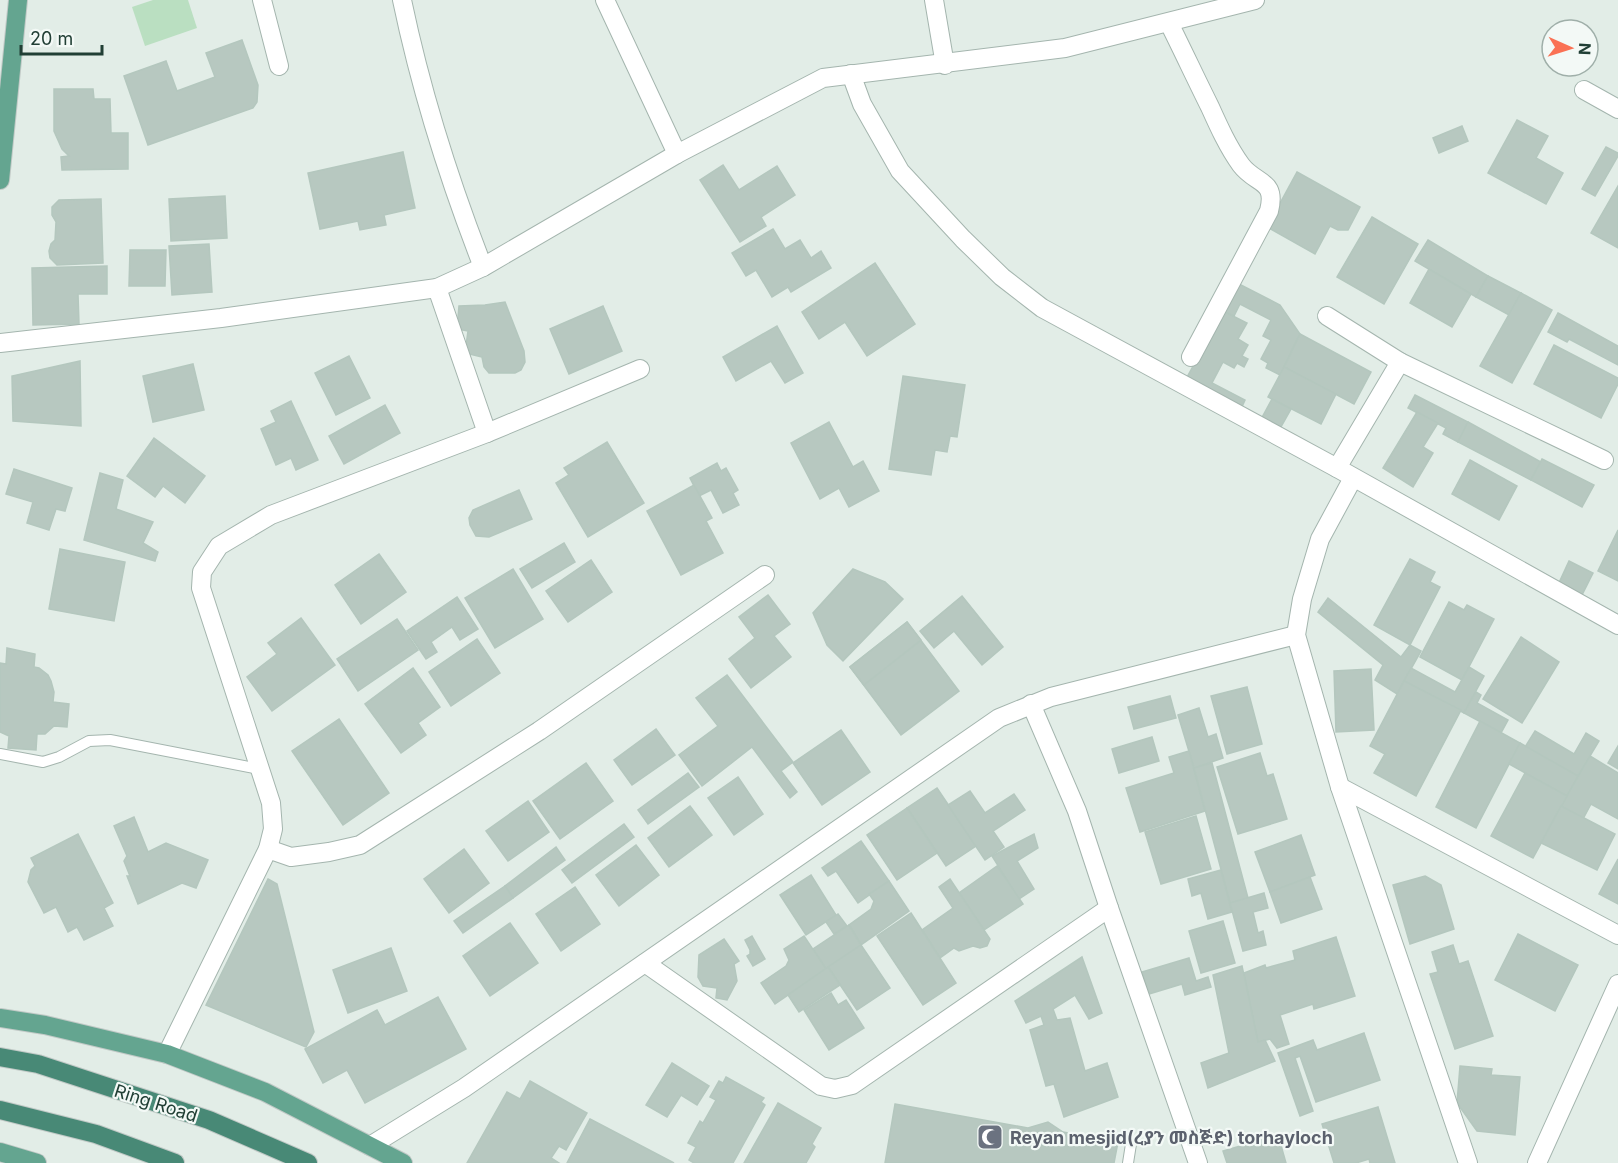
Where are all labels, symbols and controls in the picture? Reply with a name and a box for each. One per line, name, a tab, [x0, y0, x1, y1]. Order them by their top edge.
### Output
scale bar	[21, 18, 102, 56]
north arrow	[1540, 18, 1600, 78]
text: 20 m	[30, 28, 73, 49]
text: N	[1575, 42, 1595, 55]
street label: Ring Road	[112, 1080, 200, 1126]
mosque icon: Reyan mesjid(ረያን መስጅድ) torhayloch	[975, 1122, 1005, 1152]
place label: Reyan mesjid(ረያን መስጅድ) torhayloch	[1010, 1127, 1333, 1148]

